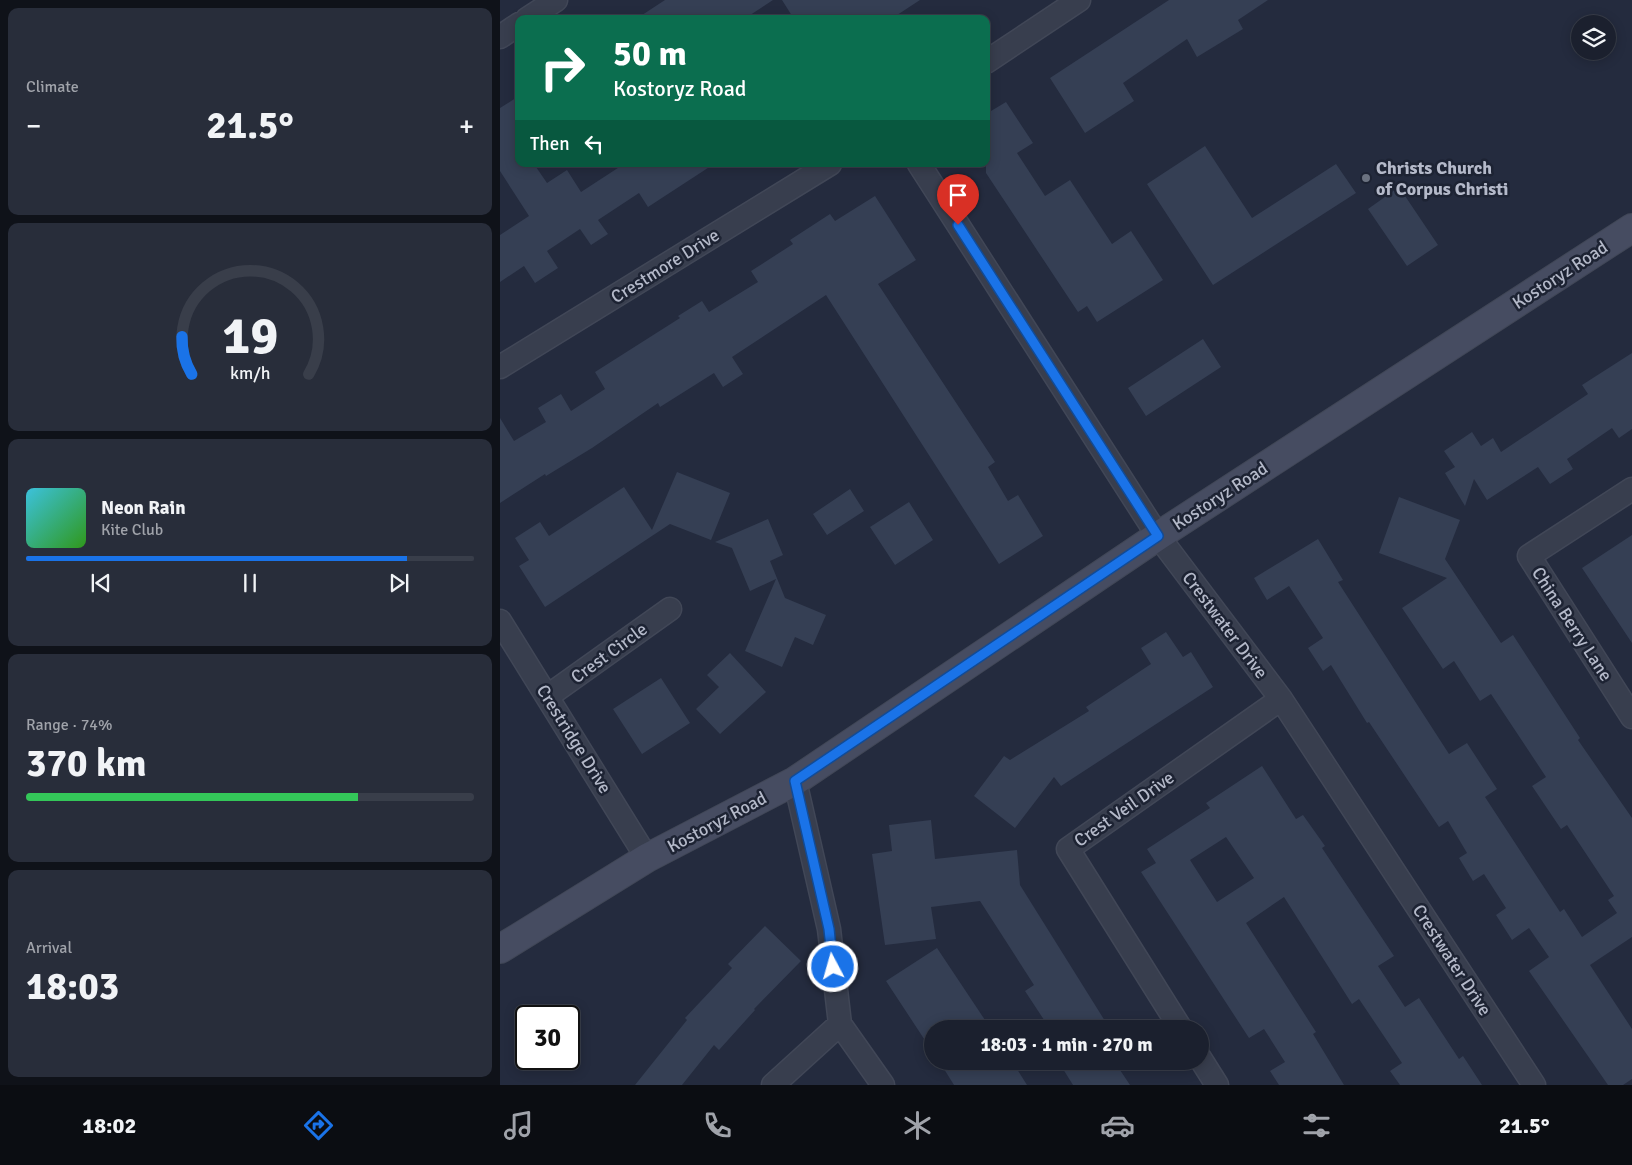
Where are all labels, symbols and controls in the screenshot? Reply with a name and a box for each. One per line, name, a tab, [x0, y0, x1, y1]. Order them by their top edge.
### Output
map controls	[1571, 15, 1616, 60]
button: layers	[1571, 15, 1616, 60]
text: 50 m	[613, 32, 687, 75]
icon: right	[530, 35, 595, 100]
text: Kostoryz Road	[613, 75, 746, 102]
text: Climate	[26, 77, 79, 97]
text: 21.5°	[206, 102, 294, 149]
text: −	[26, 109, 41, 143]
text: +	[459, 109, 474, 143]
icon: left	[580, 130, 608, 158]
text: Then	[530, 132, 570, 156]
place label: Christs Church of Corpus Christi	[1376, 157, 1508, 200]
marker: Christs Church of Corpus Christi	[1360, 172, 1372, 184]
pin	[937, 174, 979, 225]
icon: arrive	[944, 181, 972, 209]
street label: Crestmore Drive	[607, 224, 723, 308]
street label: Kostoryz Road	[1508, 236, 1612, 314]
text: 19	[222, 304, 278, 368]
text: km/h	[230, 362, 270, 384]
street label: Kostoryz Road	[1168, 457, 1272, 535]
text: Neon Rain	[101, 496, 186, 520]
text: Kite Club	[101, 520, 163, 540]
street label: China Berry Lane	[1527, 563, 1617, 685]
street label: Crestwater Drive	[1178, 567, 1272, 683]
icon: previous	[87, 569, 115, 597]
icon: pause	[236, 569, 264, 597]
icon: next	[385, 569, 413, 597]
street label: Crest Circle	[567, 618, 651, 688]
street label: Crestridge Drive	[532, 680, 616, 798]
text: Range · 74%	[26, 715, 112, 735]
text: 370 km	[26, 740, 147, 787]
street label: Crest Veil Drive	[1070, 766, 1178, 852]
street label: Kostoryz Road	[664, 787, 770, 857]
street label: Crestwater Drive	[1408, 900, 1496, 1020]
text: Arrival	[26, 938, 72, 958]
position arrow	[806, 940, 858, 992]
text: 18:03	[26, 963, 119, 1010]
speed limit sign: 30	[515, 1005, 580, 1070]
text: 18:03 · 1 min · 270 m	[980, 1033, 1153, 1057]
icon: directions	[301, 1108, 336, 1143]
icon: music	[501, 1108, 536, 1143]
icon: phone	[700, 1108, 735, 1143]
icon: climate	[900, 1108, 935, 1143]
icon: car	[1100, 1108, 1135, 1143]
icon: filters	[1299, 1108, 1334, 1143]
text: 18:02	[82, 1112, 136, 1139]
text: 21.5°	[1499, 1112, 1550, 1139]

